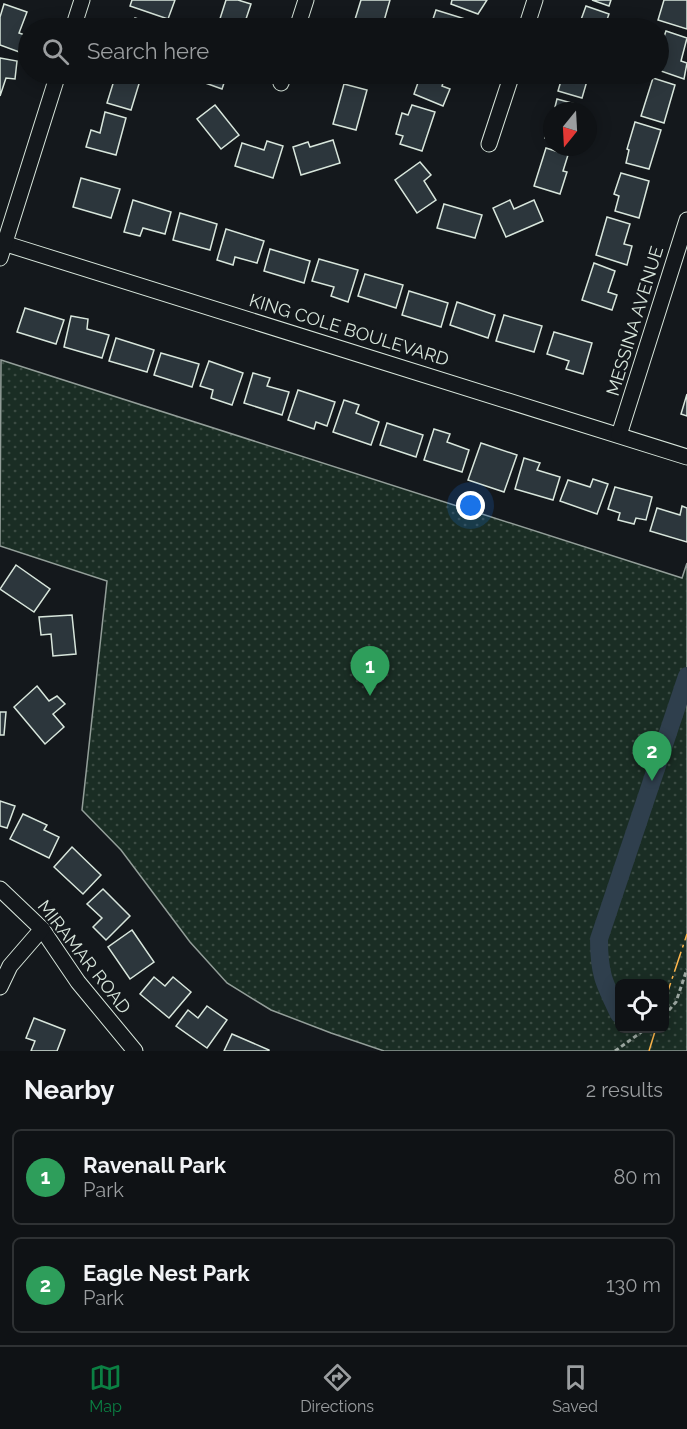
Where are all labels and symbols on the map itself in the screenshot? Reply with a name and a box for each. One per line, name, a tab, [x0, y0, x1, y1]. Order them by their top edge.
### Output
north arrow	[543, 102, 597, 156]
street label: MESSINA AVENUE	[602, 244, 667, 398]
street label: KING COLE BOULEVARD	[247, 289, 452, 370]
your location	[456, 491, 485, 520]
pin: 1	[350, 646, 389, 696]
pin: 2	[632, 732, 672, 781]
street label: MIRAMAR ROAD	[34, 896, 135, 1018]

